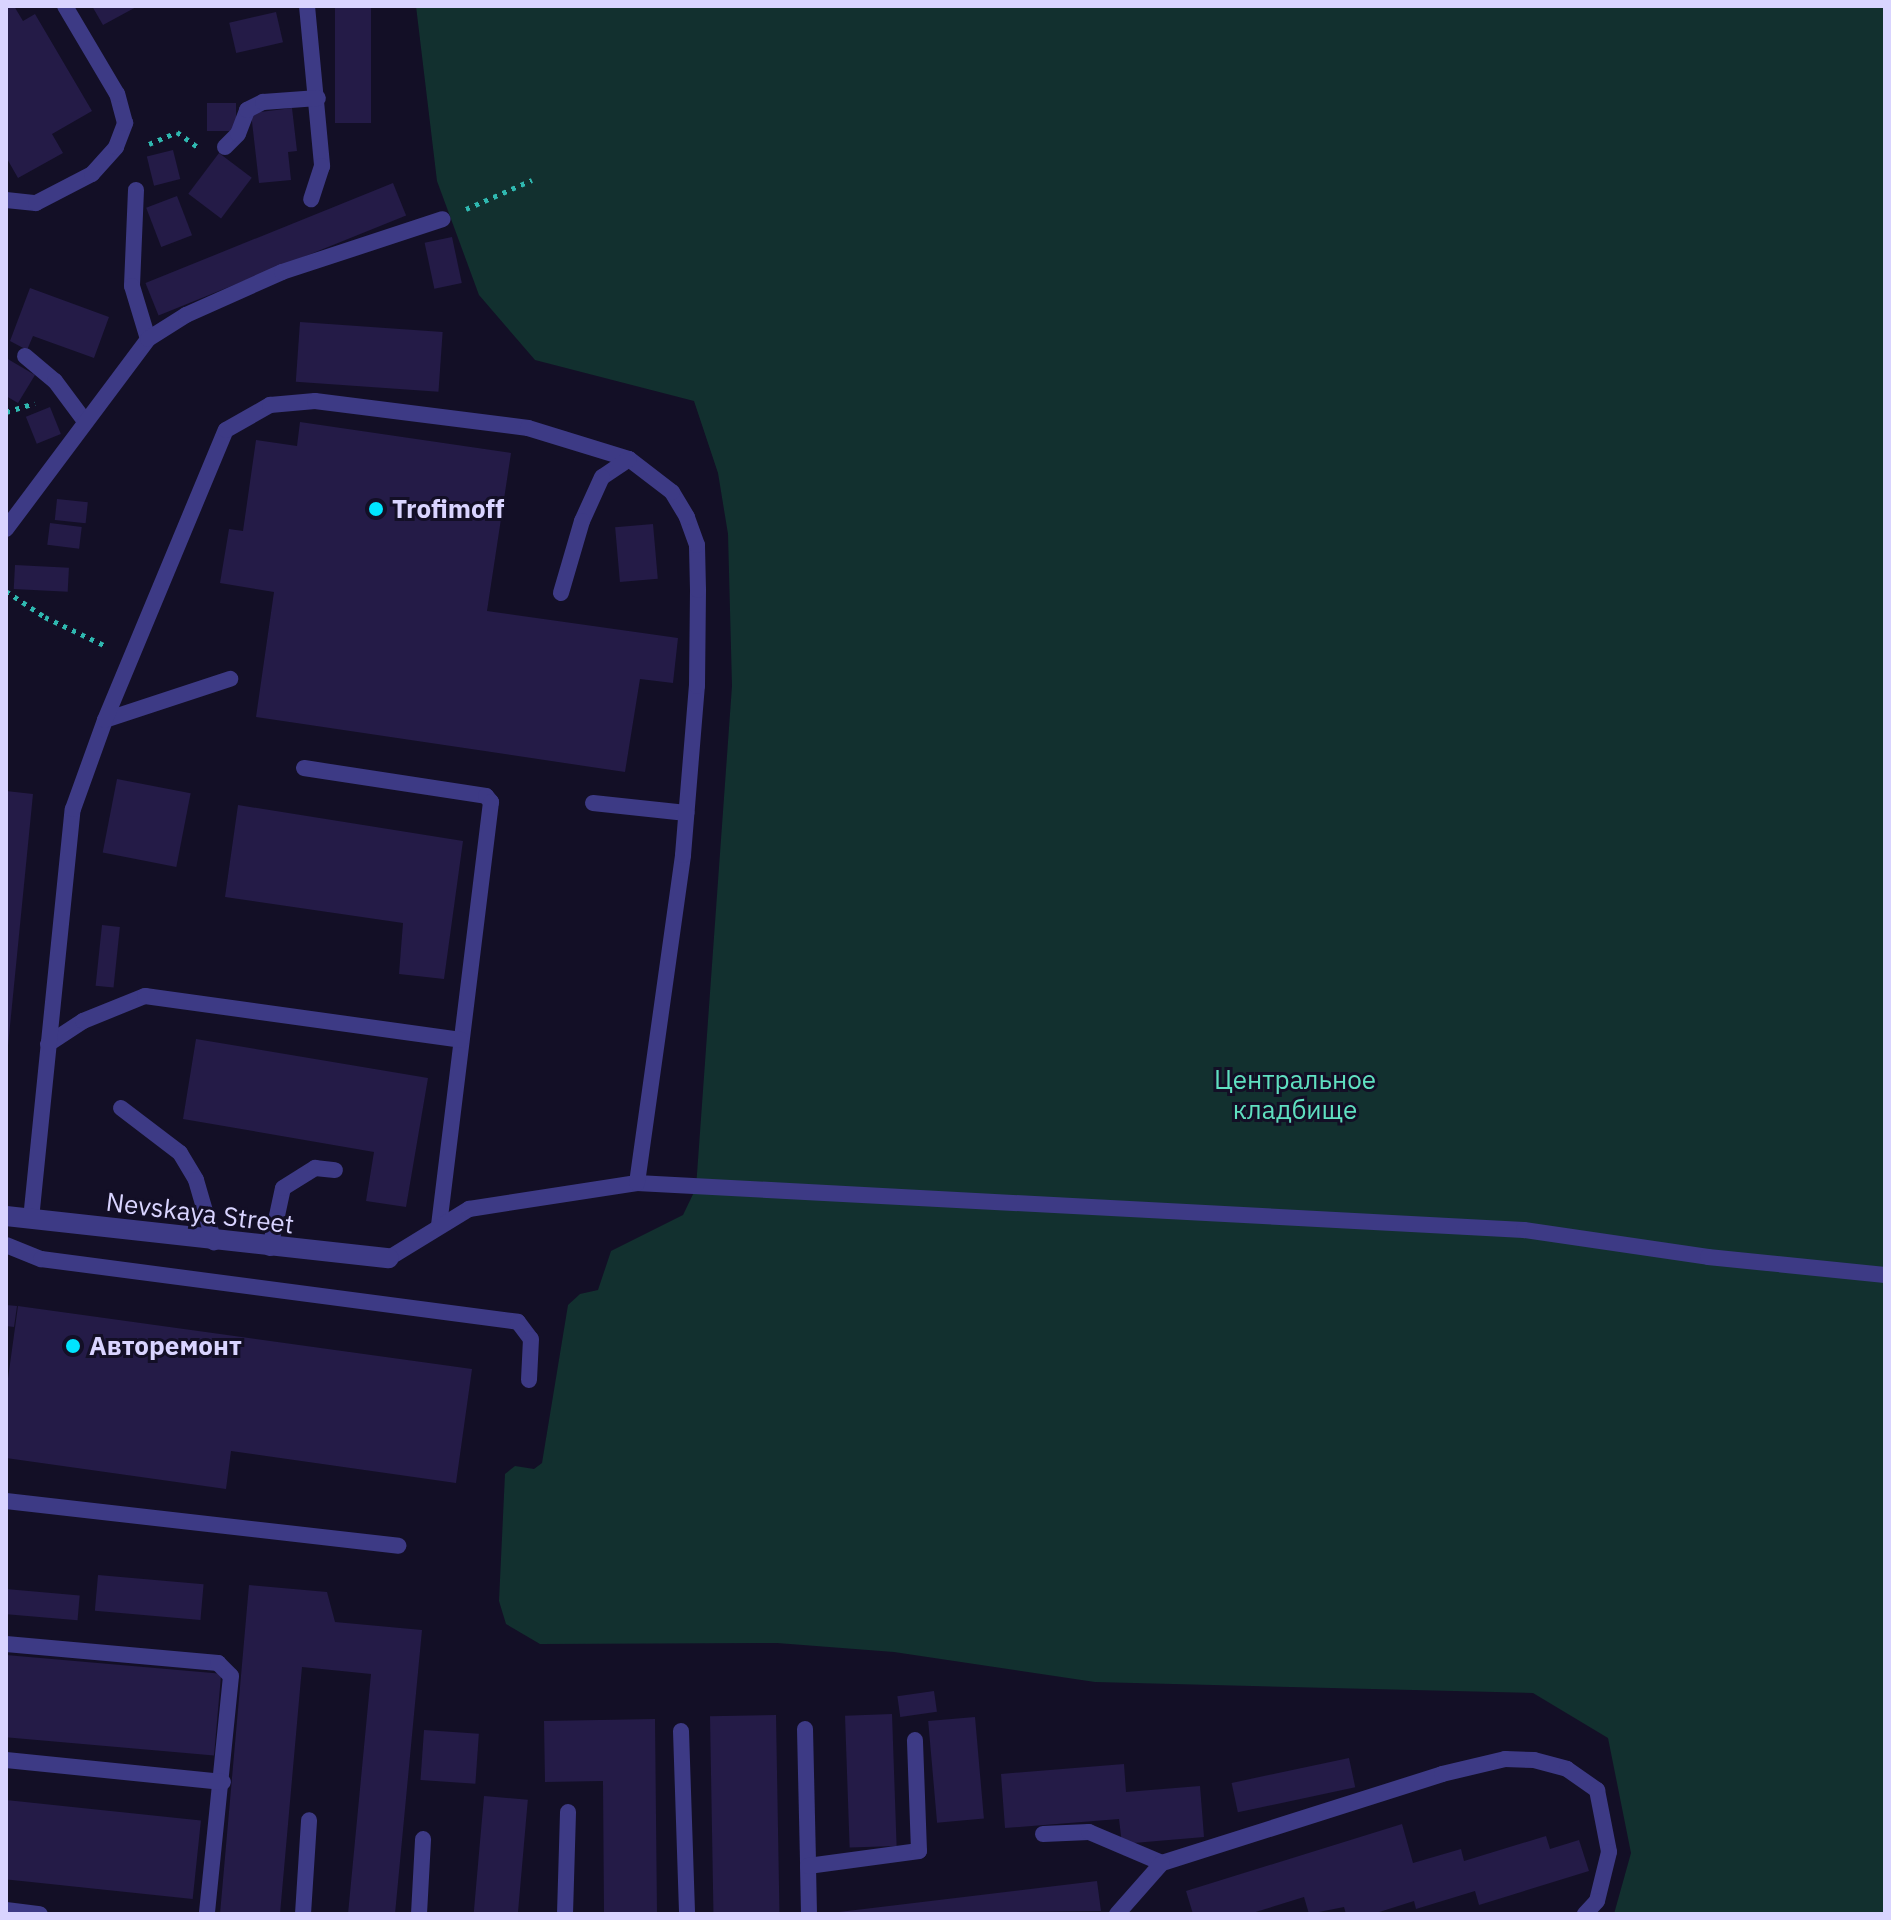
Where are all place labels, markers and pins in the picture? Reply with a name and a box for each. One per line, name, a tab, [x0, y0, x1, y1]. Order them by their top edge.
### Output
place label: Trofimoff	[392, 493, 504, 525]
marker: Trofimoff	[367, 500, 385, 518]
place label: Авторемонт	[89, 1330, 242, 1362]
marker: Авторемонт	[64, 1337, 82, 1355]

